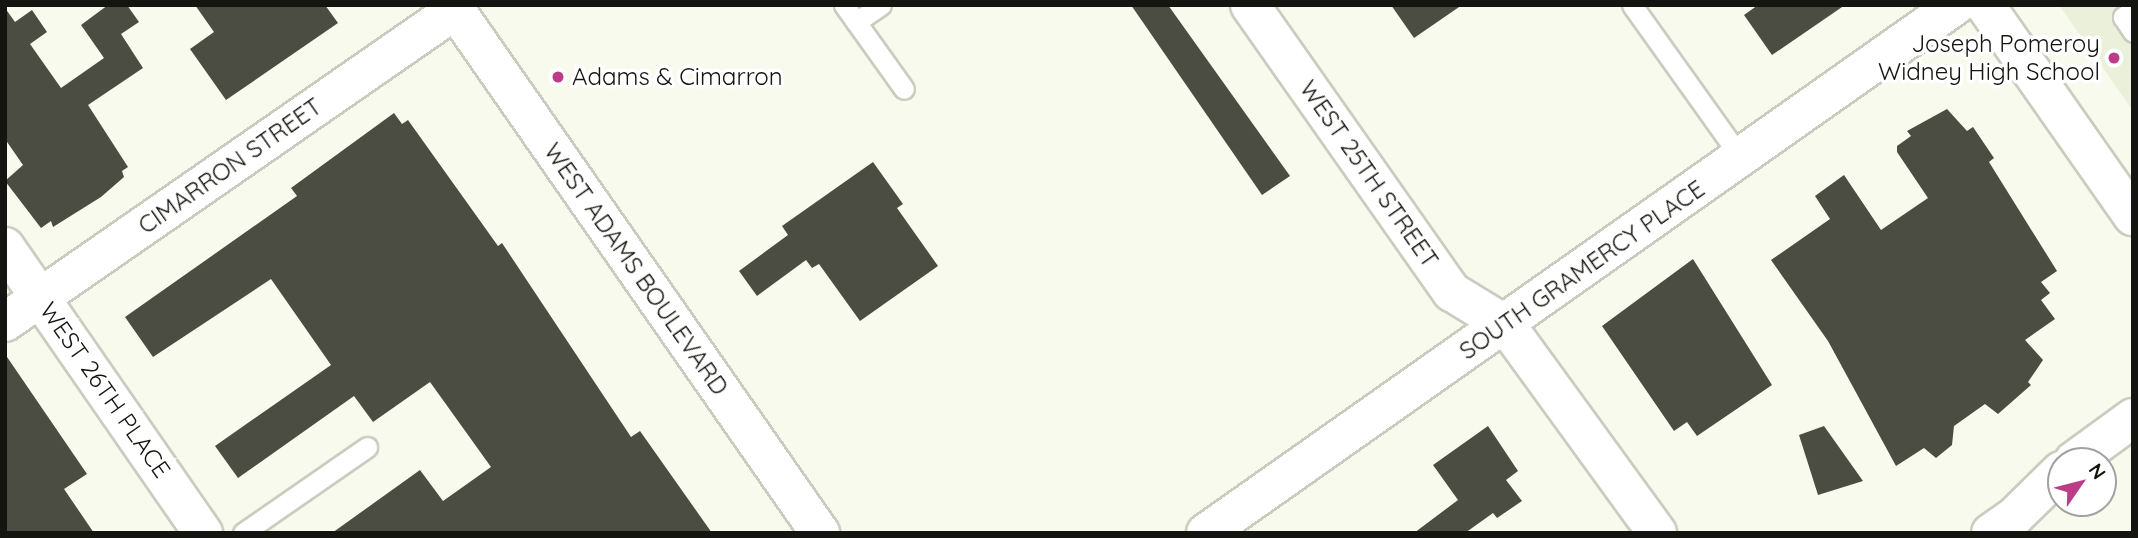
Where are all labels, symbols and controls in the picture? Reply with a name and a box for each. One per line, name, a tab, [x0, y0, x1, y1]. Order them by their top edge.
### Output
place label: Joseph Pomeroy Widney High School	[1878, 30, 2100, 86]
marker: Joseph Pomeroy Widney High School	[2106, 50, 2122, 66]
place label: Adams & Cimarron	[572, 63, 783, 91]
marker: Adams & Cimarron	[550, 69, 566, 85]
street label: WEST 25TH STREET	[1294, 75, 1444, 273]
street label: CIMARRON STREET	[133, 92, 327, 240]
street label: WEST ADAMS BOULEVARD	[538, 137, 734, 401]
street label: SOUTH GRAMERCY PLACE	[1454, 174, 1710, 366]
street label: WEST 26TH PLACE	[34, 297, 176, 483]
north arrow	[2047, 447, 2117, 517]
text: N	[2084, 458, 2111, 484]

